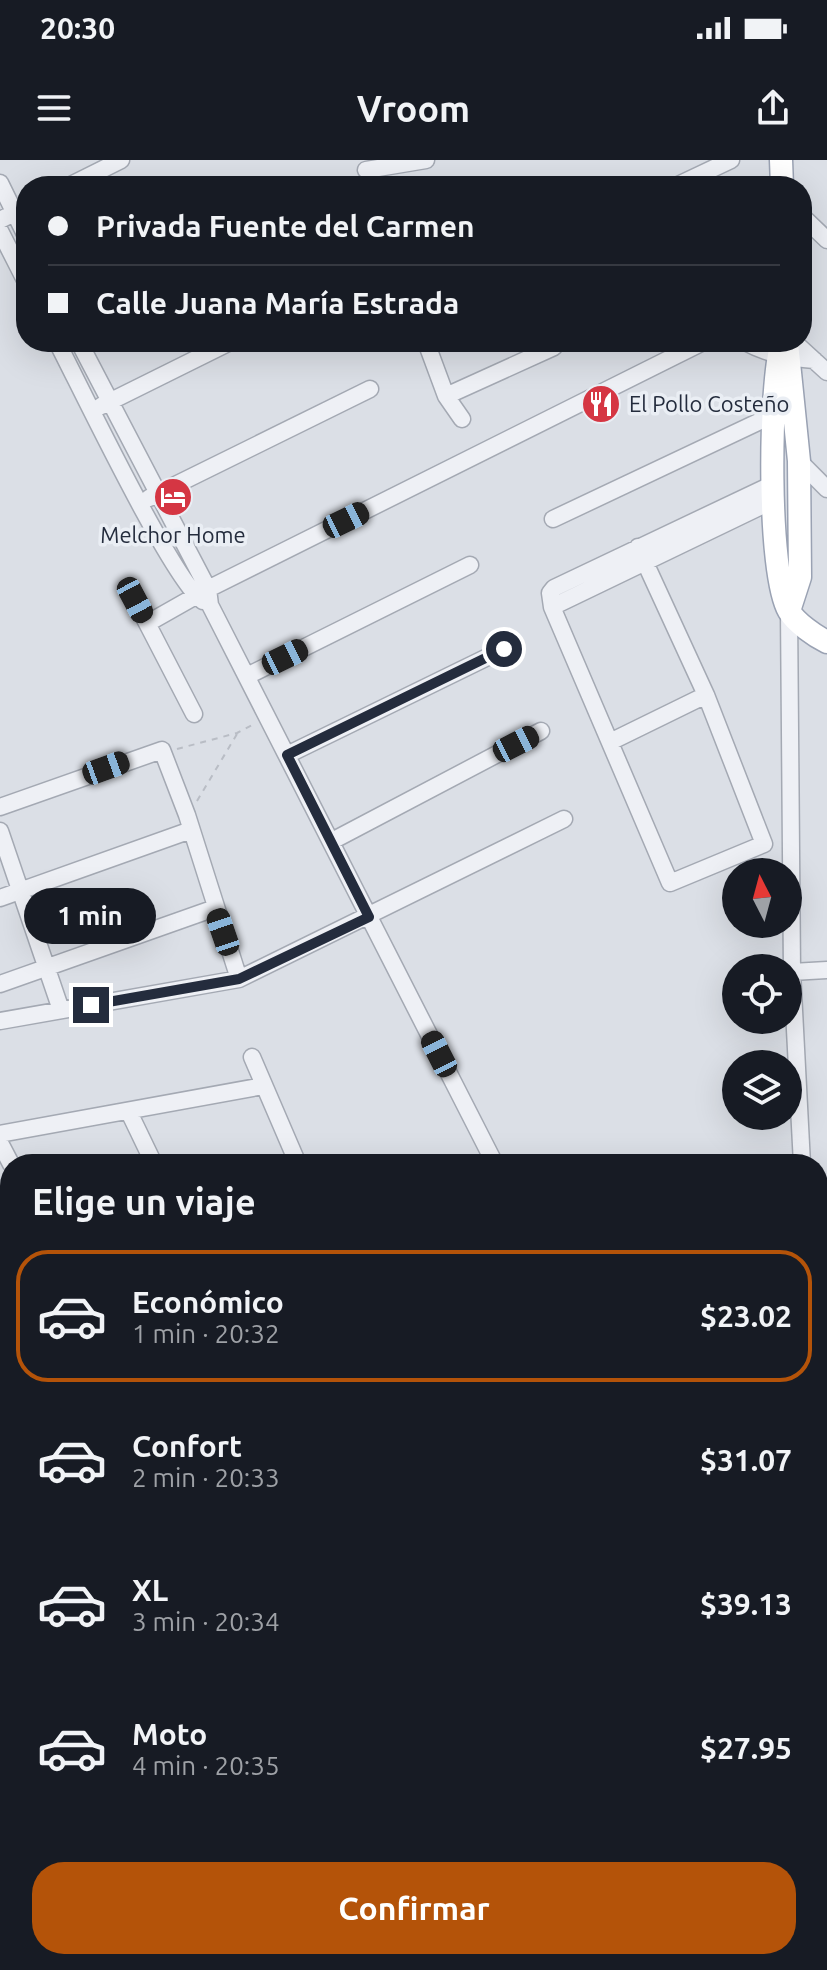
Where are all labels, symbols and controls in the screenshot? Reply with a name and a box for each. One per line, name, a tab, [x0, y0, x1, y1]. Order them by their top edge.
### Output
text: 20:30	[40, 11, 115, 45]
icon: menu	[32, 86, 76, 130]
icon: share	[751, 86, 795, 130]
text: Vroom	[357, 88, 470, 129]
text: Privada Fuente del Carmen	[96, 209, 474, 243]
text: Calle Juana María Estrada	[96, 286, 459, 320]
restaurant icon: El Pollo Costeño	[580, 383, 622, 425]
place label: El Pollo Costeño	[629, 391, 789, 416]
hotel icon: Melchor Home	[152, 476, 194, 518]
car	[319, 499, 373, 541]
place label: Melchor Home	[100, 522, 246, 547]
car	[113, 573, 157, 627]
route start	[486, 631, 522, 667]
car	[258, 636, 312, 678]
car	[489, 722, 543, 766]
car	[79, 749, 133, 787]
north arrow	[722, 858, 802, 938]
map controls	[722, 858, 802, 1130]
callout: 1 min	[25, 889, 157, 945]
text: 1 min	[57, 901, 123, 930]
car	[204, 905, 242, 959]
button: locate	[722, 954, 802, 1034]
route end	[73, 987, 109, 1023]
car	[417, 1027, 461, 1081]
button: layers	[722, 1050, 802, 1130]
text: Elige un viaje	[32, 1181, 256, 1222]
icon: car	[36, 1280, 108, 1352]
text: Económico	[132, 1285, 284, 1319]
text: $23.02	[700, 1299, 792, 1333]
text: 1 min · 20:32	[132, 1319, 280, 1348]
icon: car	[36, 1424, 108, 1496]
text: Confort	[132, 1429, 242, 1463]
text: $31.07	[700, 1443, 792, 1477]
text: 2 min · 20:33	[132, 1463, 280, 1492]
icon: car	[36, 1568, 108, 1640]
text: XL	[132, 1573, 168, 1607]
text: $39.13	[700, 1587, 792, 1621]
text: 3 min · 20:34	[132, 1607, 280, 1636]
icon: car	[36, 1712, 108, 1784]
text: Moto	[132, 1717, 207, 1751]
text: $27.95	[700, 1731, 792, 1765]
text: 4 min · 20:35	[132, 1751, 280, 1780]
button: Confirmar	[32, 1862, 796, 1954]

